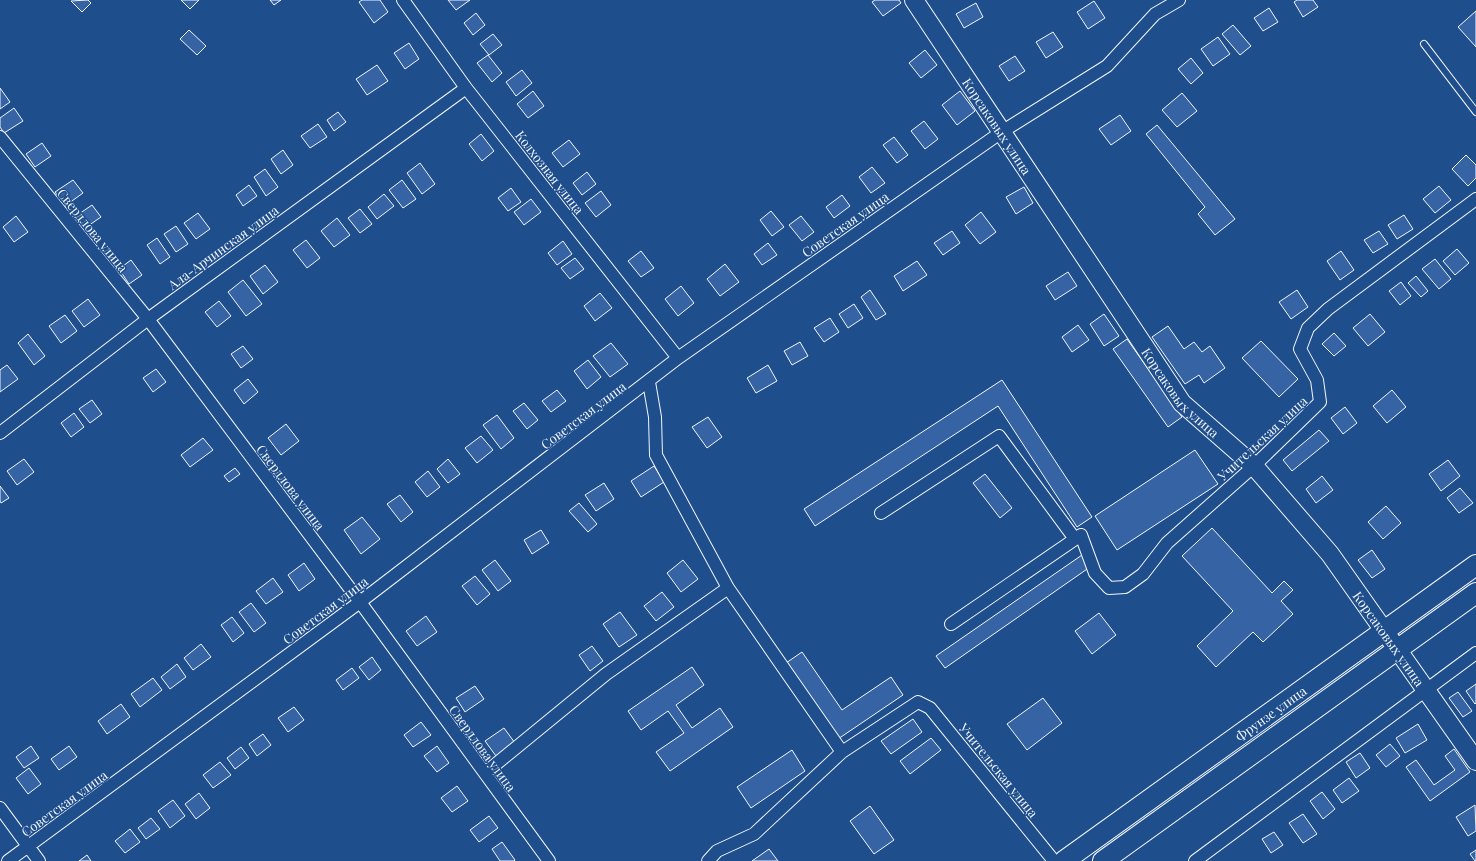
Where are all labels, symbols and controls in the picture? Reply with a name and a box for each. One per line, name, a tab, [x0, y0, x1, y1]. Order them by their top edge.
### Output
street label: Корсаковых улица	[959, 74, 1036, 178]
street label: Колхозная улица	[512, 127, 588, 218]
street label: Свердлова улица	[54, 185, 132, 276]
street label: Советская улица	[798, 187, 892, 260]
street label: Ала-Арчинская улица	[164, 201, 282, 293]
street label: Корсаковых улица	[1139, 344, 1224, 441]
street label: Советская улица	[537, 377, 629, 453]
street label: Учительская улица	[1213, 392, 1311, 485]
street label: Свердлова улица	[253, 441, 329, 534]
street label: Советская улица	[279, 572, 371, 648]
street label: Корсаковых улица	[1350, 587, 1429, 690]
street label: Фрунзе улица	[1231, 681, 1310, 744]
street label: Свердлова улица	[446, 701, 520, 795]
street label: Учительская улица	[955, 719, 1043, 821]
street label: Советская улица	[18, 766, 111, 840]

